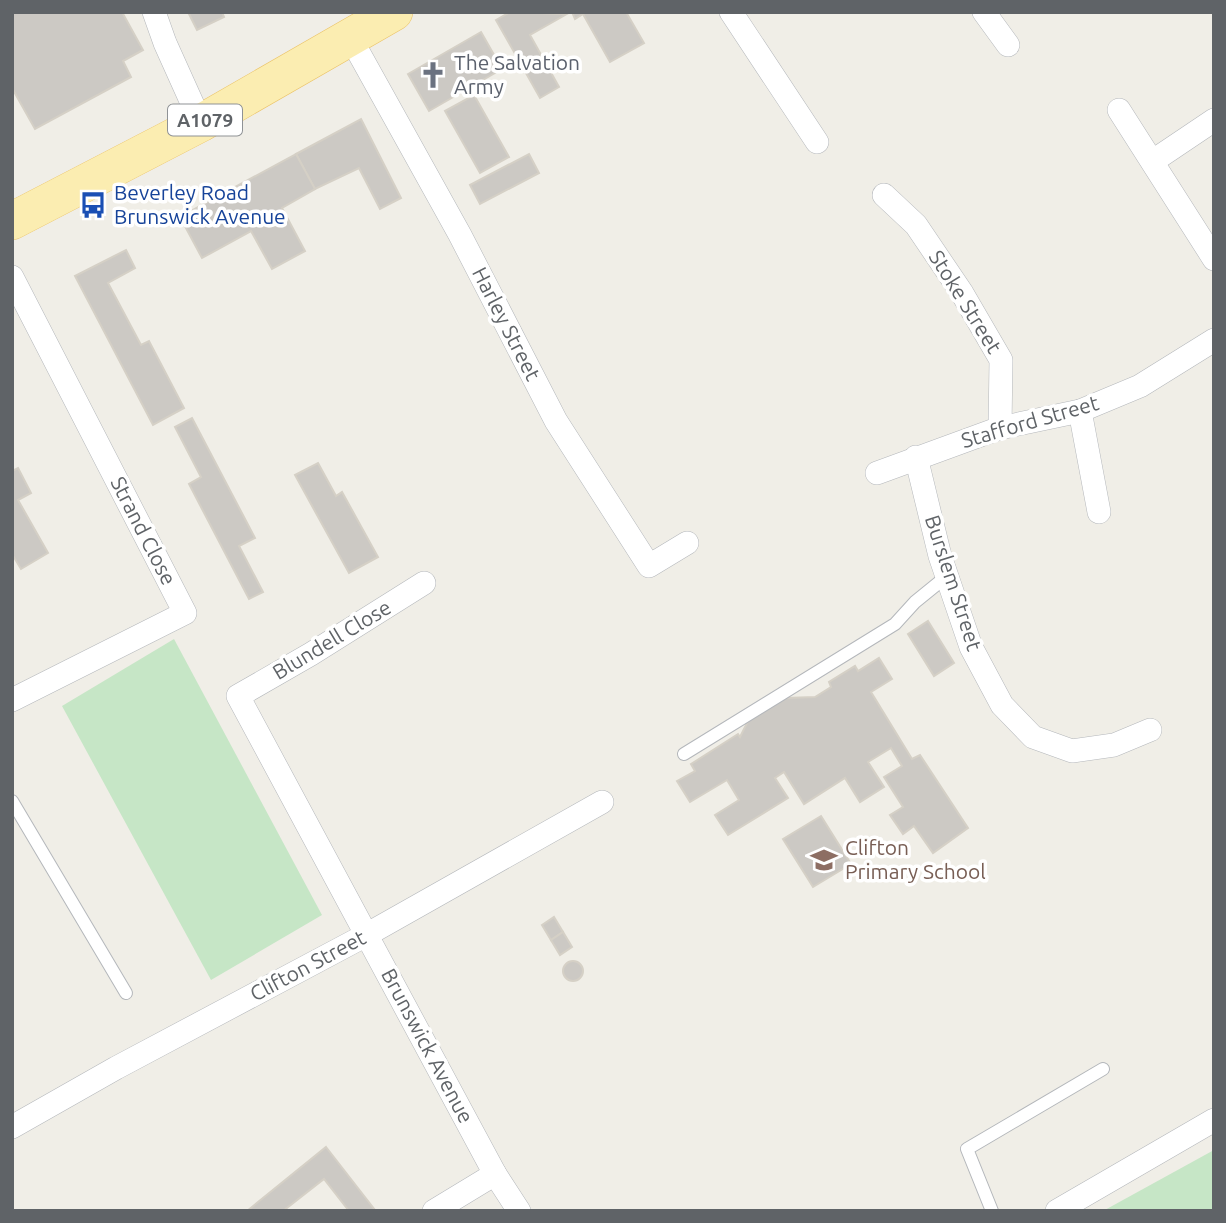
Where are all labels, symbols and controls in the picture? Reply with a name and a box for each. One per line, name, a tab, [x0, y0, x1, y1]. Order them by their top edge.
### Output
place label: The Salvation Army	[454, 50, 580, 98]
church icon: The Salvation Army	[418, 60, 448, 90]
road number: A1079	[168, 104, 242, 136]
place label: Beverley Road Brunswick Avenue	[114, 180, 286, 228]
bus stop icon: Beverley Road Brunswick Avenue	[78, 190, 108, 220]
street label: Stoke Street	[925, 246, 1007, 357]
street label: Harley Street	[468, 263, 546, 384]
street label: Stafford Street	[958, 390, 1101, 452]
street label: Strand Close	[106, 472, 181, 589]
street label: Burslem Street	[921, 512, 987, 653]
street label: Blundell Close	[268, 594, 395, 684]
place label: Clifton Primary School	[845, 835, 986, 883]
school or university icon: Clifton Primary School	[809, 845, 839, 875]
street label: Clifton Street	[246, 925, 369, 1006]
street label: Brunswick Avenue	[377, 964, 479, 1127]

